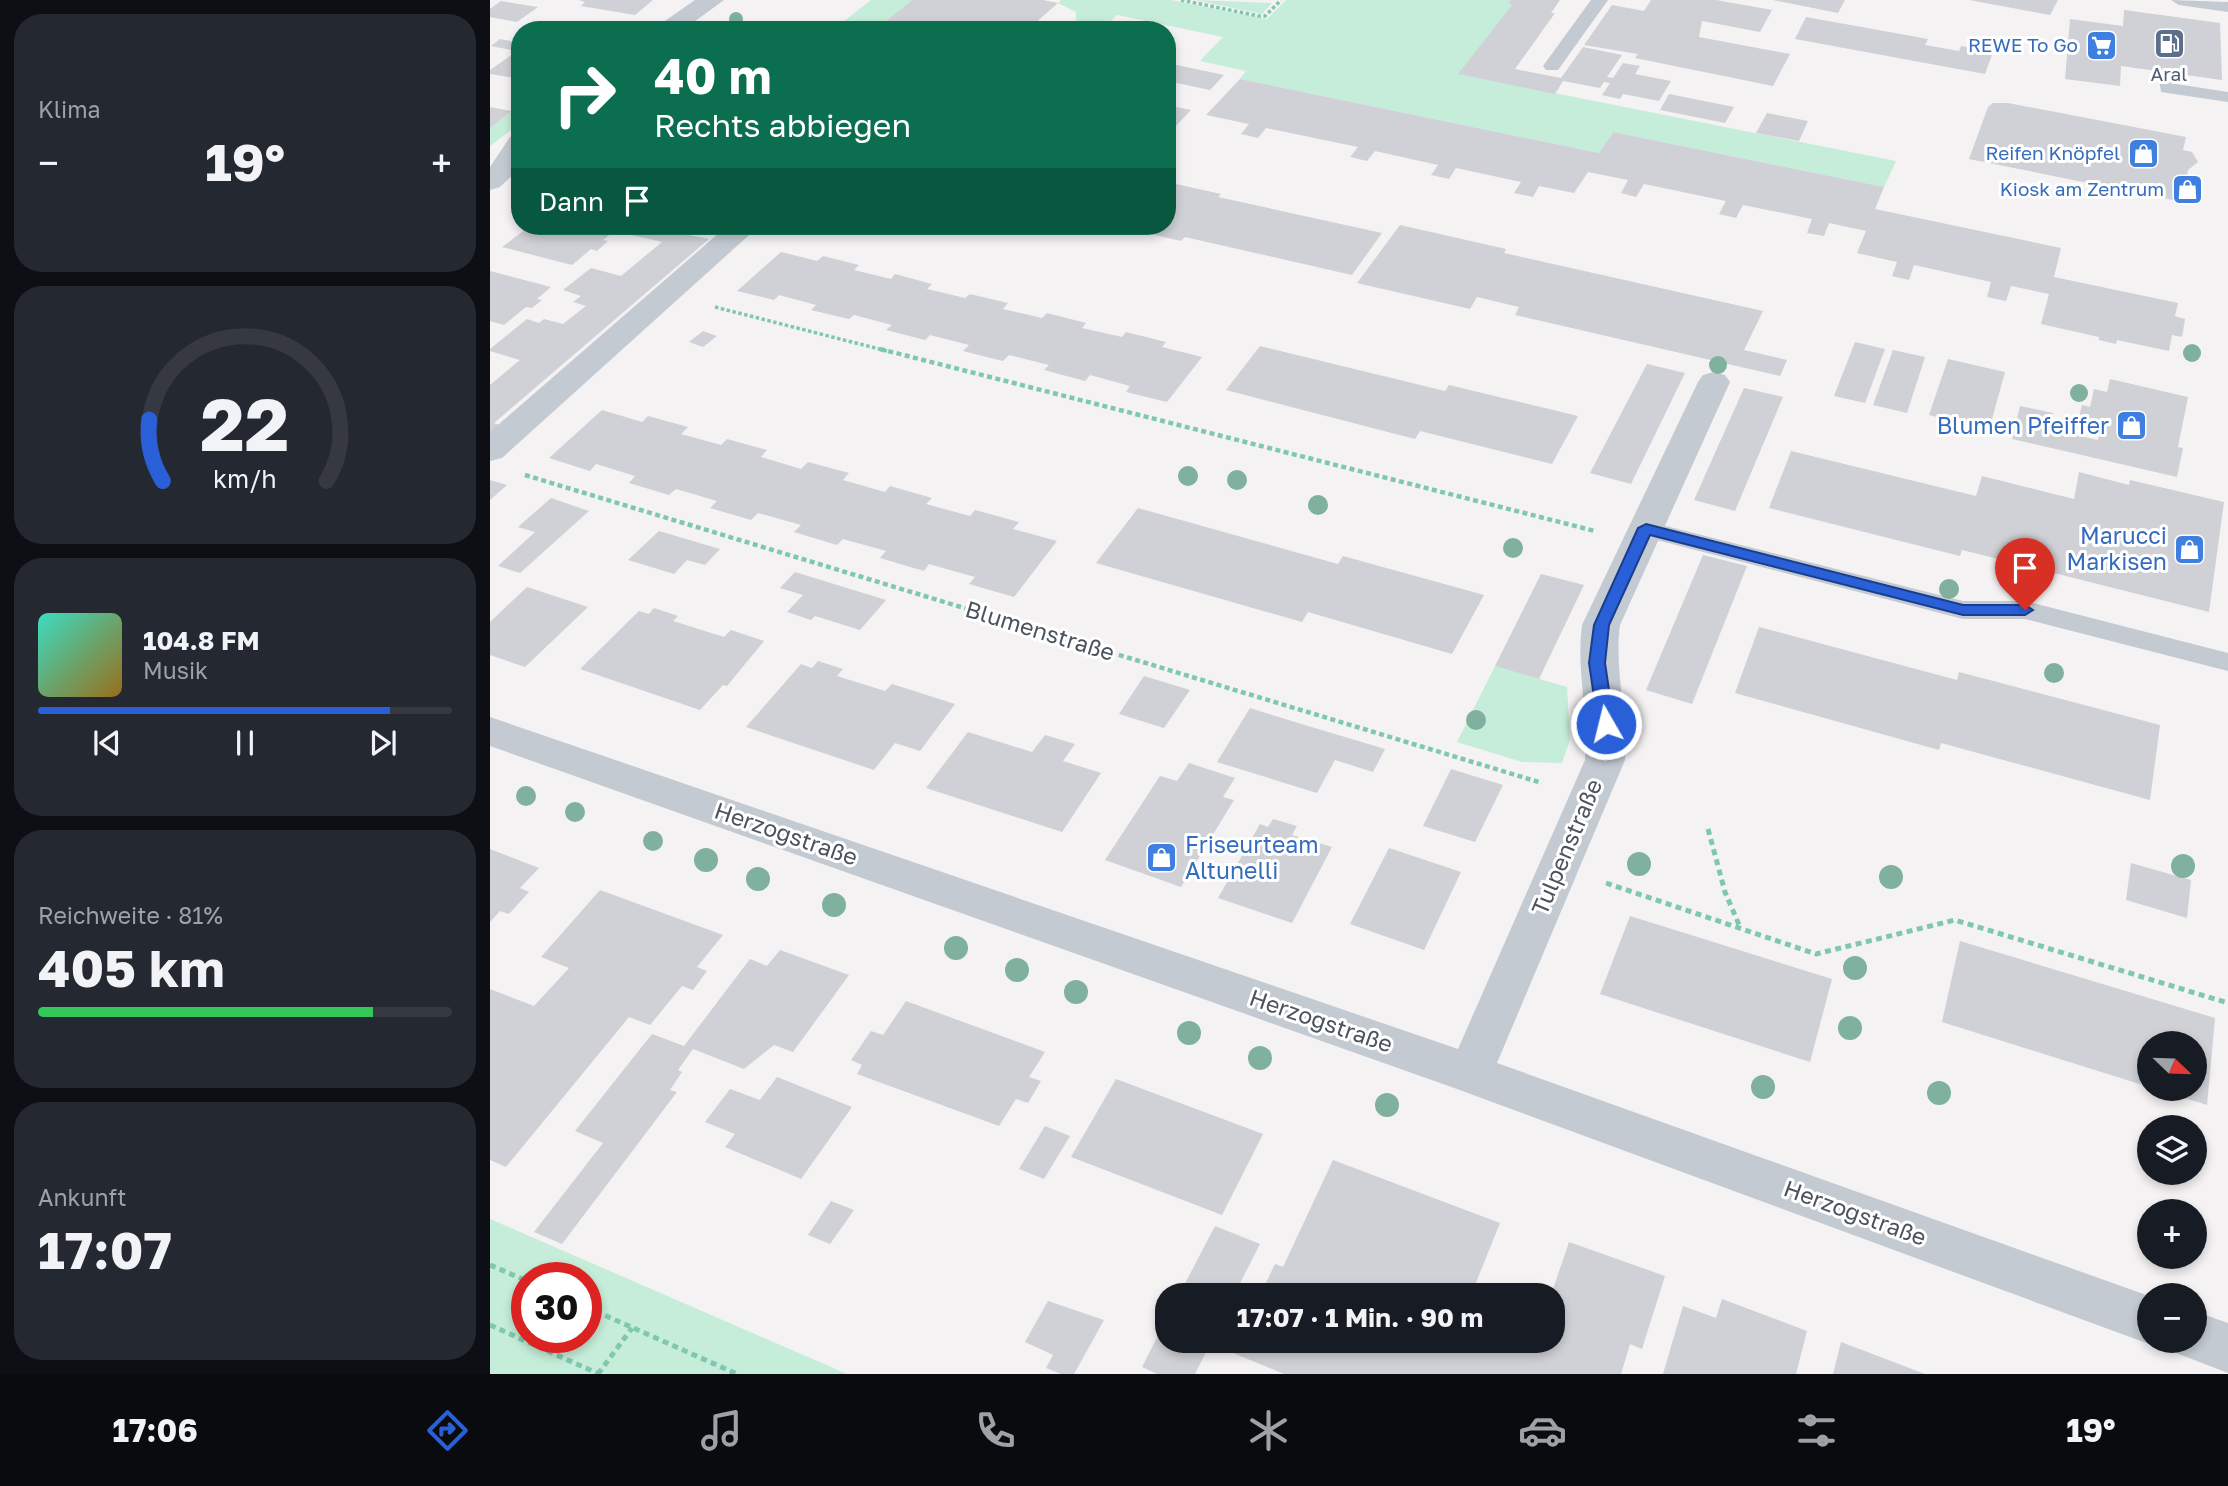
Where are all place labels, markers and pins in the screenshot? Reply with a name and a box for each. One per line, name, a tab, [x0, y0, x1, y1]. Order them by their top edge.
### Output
fuel station icon: Aral	[2152, 26, 2186, 60]
supermarket icon: REWE To Go	[2084, 28, 2118, 62]
place label: REWE To Go	[1968, 33, 2078, 56]
place label: Aral	[2151, 62, 2187, 85]
shop icon: Reifen Knöpfel	[2126, 136, 2160, 170]
place label: Reifen Knöpfel	[1985, 141, 2120, 164]
shop icon: Kiosk am Zentrum	[2170, 172, 2204, 206]
place label: Kiosk am Zentrum	[2000, 177, 2164, 200]
shop icon: Blumen Pfeiffer	[2115, 409, 2149, 443]
place label: Blumen Pfeiffer	[1937, 411, 2109, 439]
place label: Marucci Markisen	[2066, 521, 2167, 575]
shop icon: Marucci Markisen	[2173, 532, 2207, 566]
pin	[1995, 538, 2055, 610]
place label: Friseurteam Altunelli	[1185, 830, 1319, 884]
shop icon: Friseurteam Altunelli	[1145, 841, 1179, 875]

